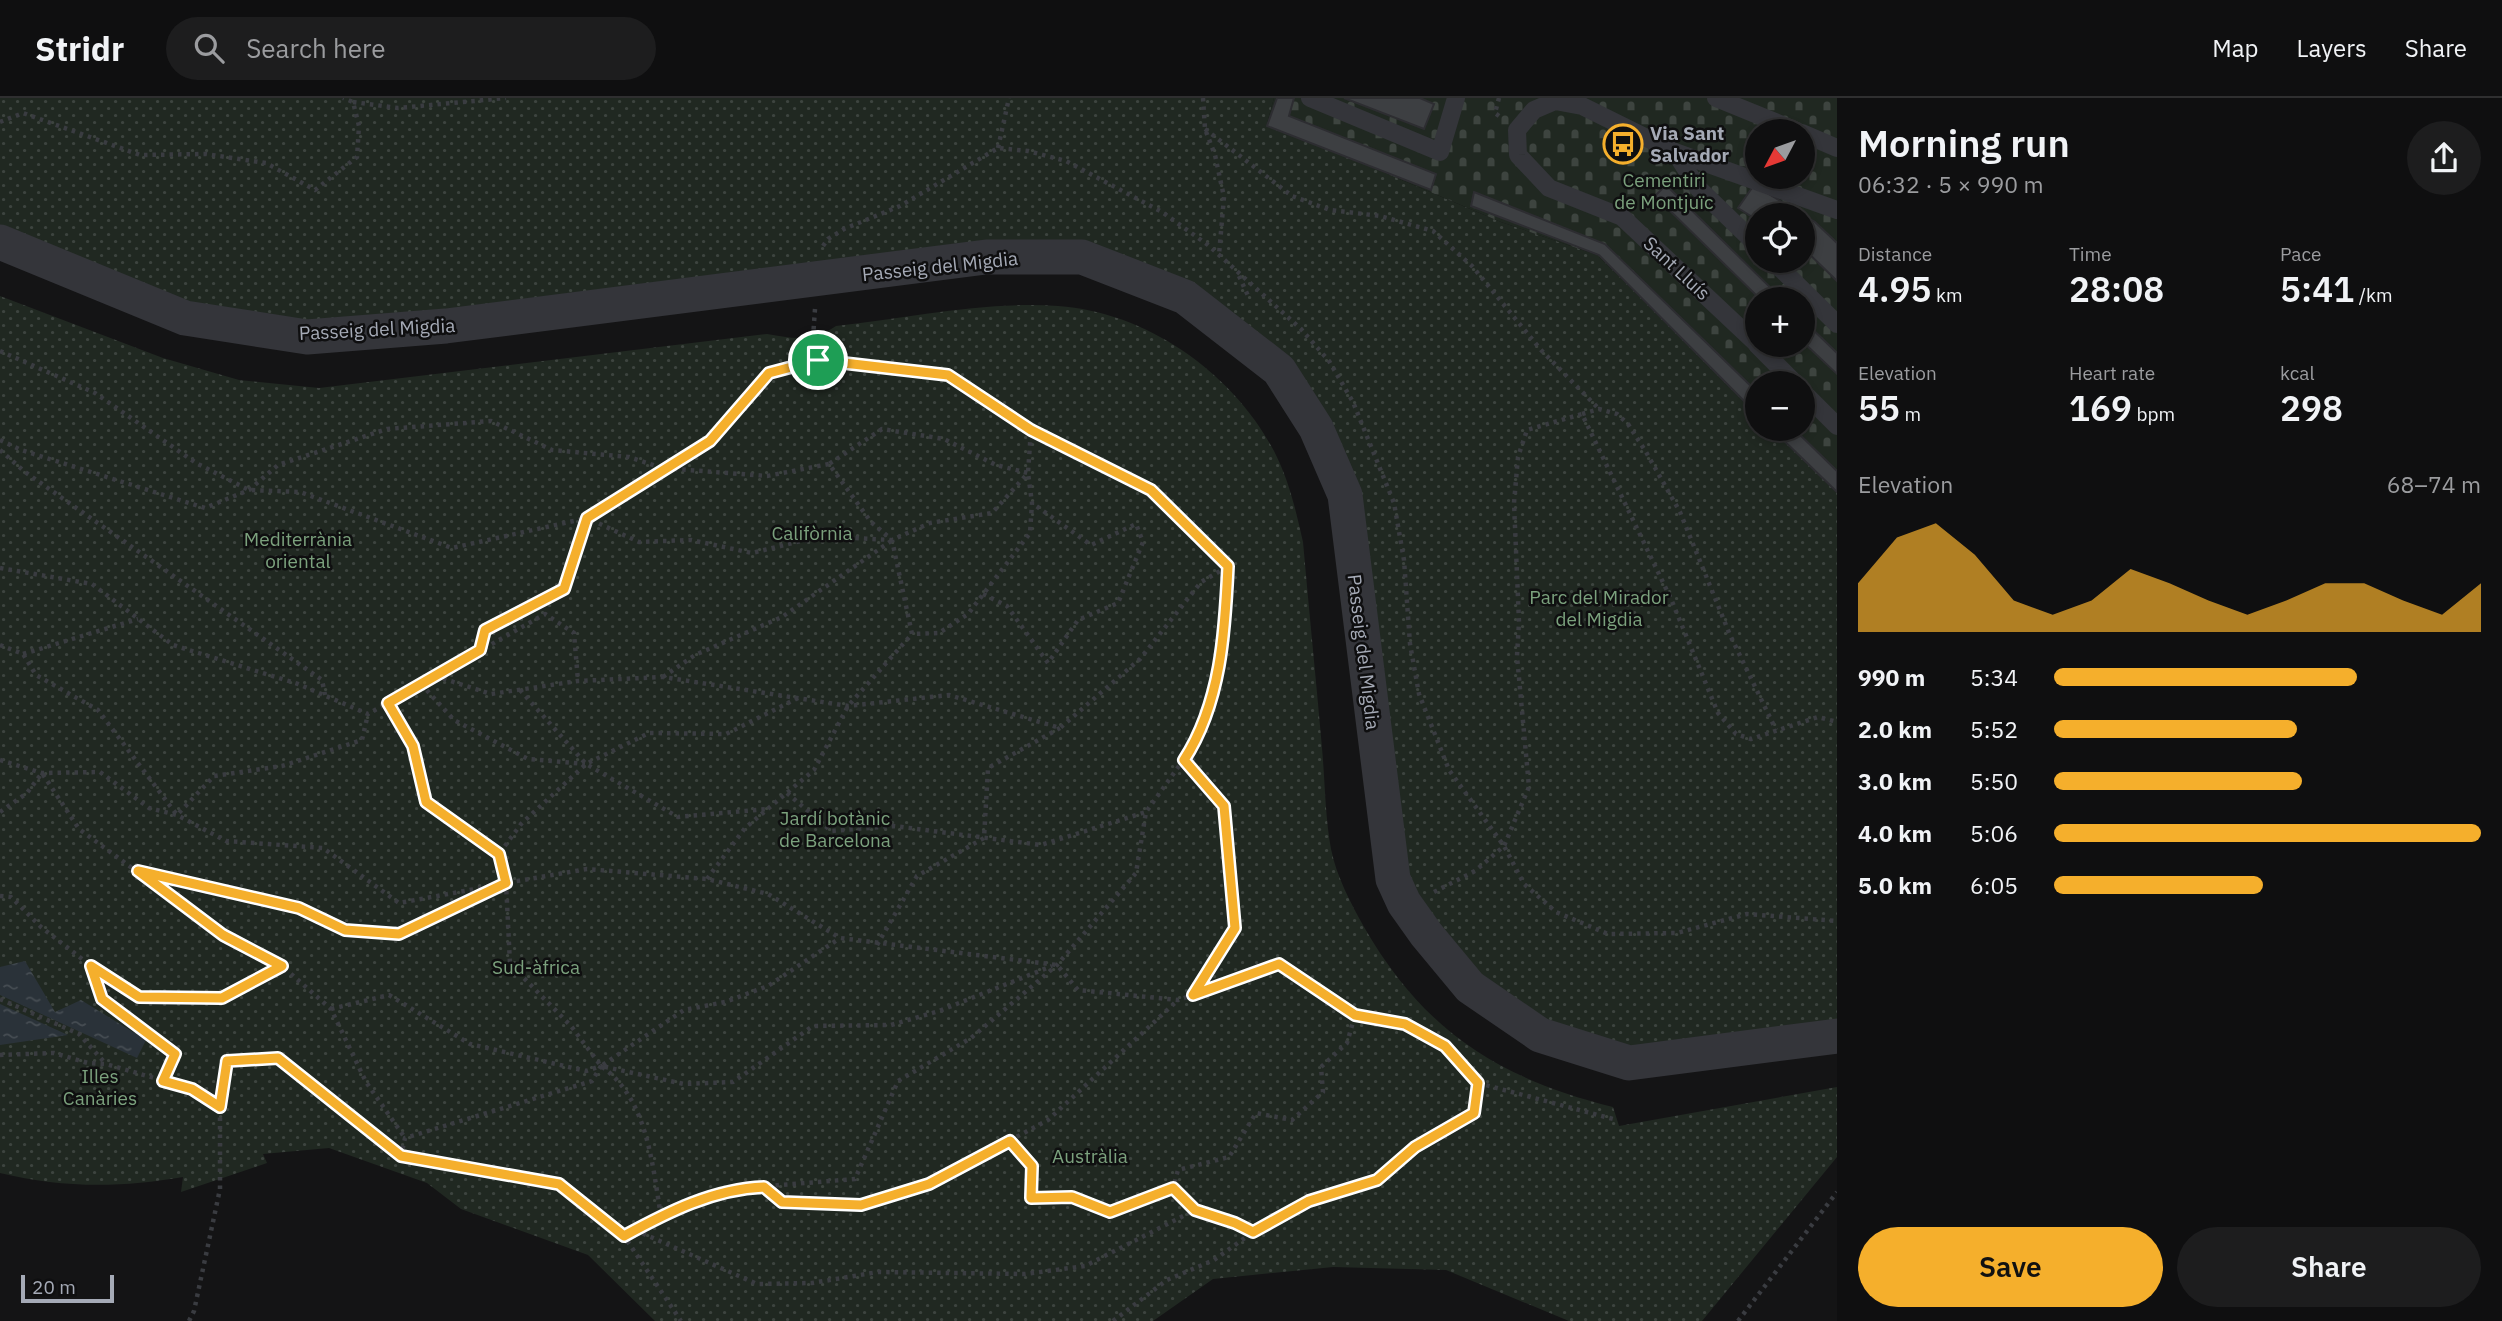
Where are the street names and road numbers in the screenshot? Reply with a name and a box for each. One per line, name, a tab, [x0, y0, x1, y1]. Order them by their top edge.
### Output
street label: Sant Lluís	[1639, 231, 1715, 305]
street label: Passeig del Migdia	[861, 246, 1019, 286]
street label: Passeig del Migdia	[298, 313, 456, 345]
street label: Passeig del Migdia	[1343, 573, 1385, 731]

